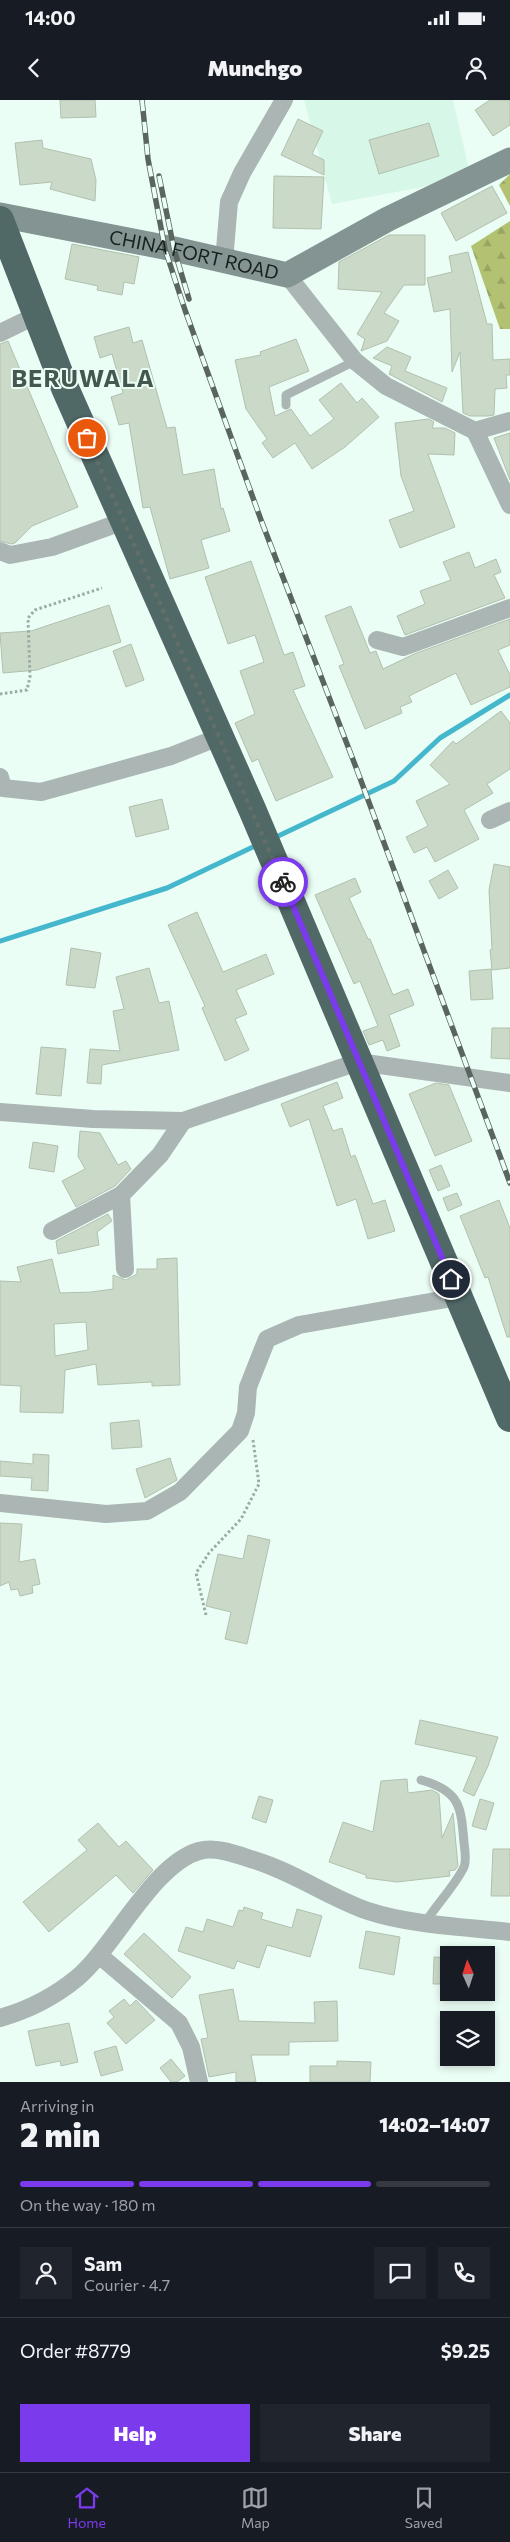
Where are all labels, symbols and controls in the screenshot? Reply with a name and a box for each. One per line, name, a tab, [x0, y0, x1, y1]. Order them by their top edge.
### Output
text: 14:00	[25, 6, 76, 29]
icon: back	[20, 54, 48, 82]
text: Munchgo	[207, 54, 303, 81]
icon: person	[462, 54, 490, 82]
street label: CHINA FORT ROAD	[107, 225, 281, 284]
district label: BERUWALA	[11, 363, 155, 392]
pin	[66, 417, 108, 459]
icon: bag	[73, 424, 101, 452]
courier	[258, 857, 308, 907]
icon: bike	[269, 868, 297, 896]
pin	[430, 1258, 472, 1300]
icon: home	[437, 1265, 465, 1293]
north arrow	[440, 1946, 495, 2001]
map controls	[440, 1946, 495, 2066]
button: layers	[440, 2011, 495, 2066]
text: Arriving in	[20, 2096, 94, 2115]
text: 14:02–14:07	[379, 2113, 490, 2136]
text: 2 min	[20, 2114, 100, 2154]
text: On the way · 180 m	[20, 2195, 156, 2214]
button: person	[20, 2247, 72, 2299]
button: chat	[374, 2247, 426, 2299]
button: phone	[438, 2247, 490, 2299]
text: Sam	[84, 2252, 122, 2275]
text: Courier · 4.7	[84, 2275, 170, 2294]
text: Order #8779	[20, 2339, 131, 2362]
text: $9.25	[441, 2339, 490, 2362]
button: Help	[20, 2404, 250, 2462]
button: Share	[260, 2404, 490, 2462]
tab: Home	[67, 2484, 106, 2531]
tab: Map	[241, 2484, 270, 2531]
tab: Saved	[405, 2484, 443, 2531]

